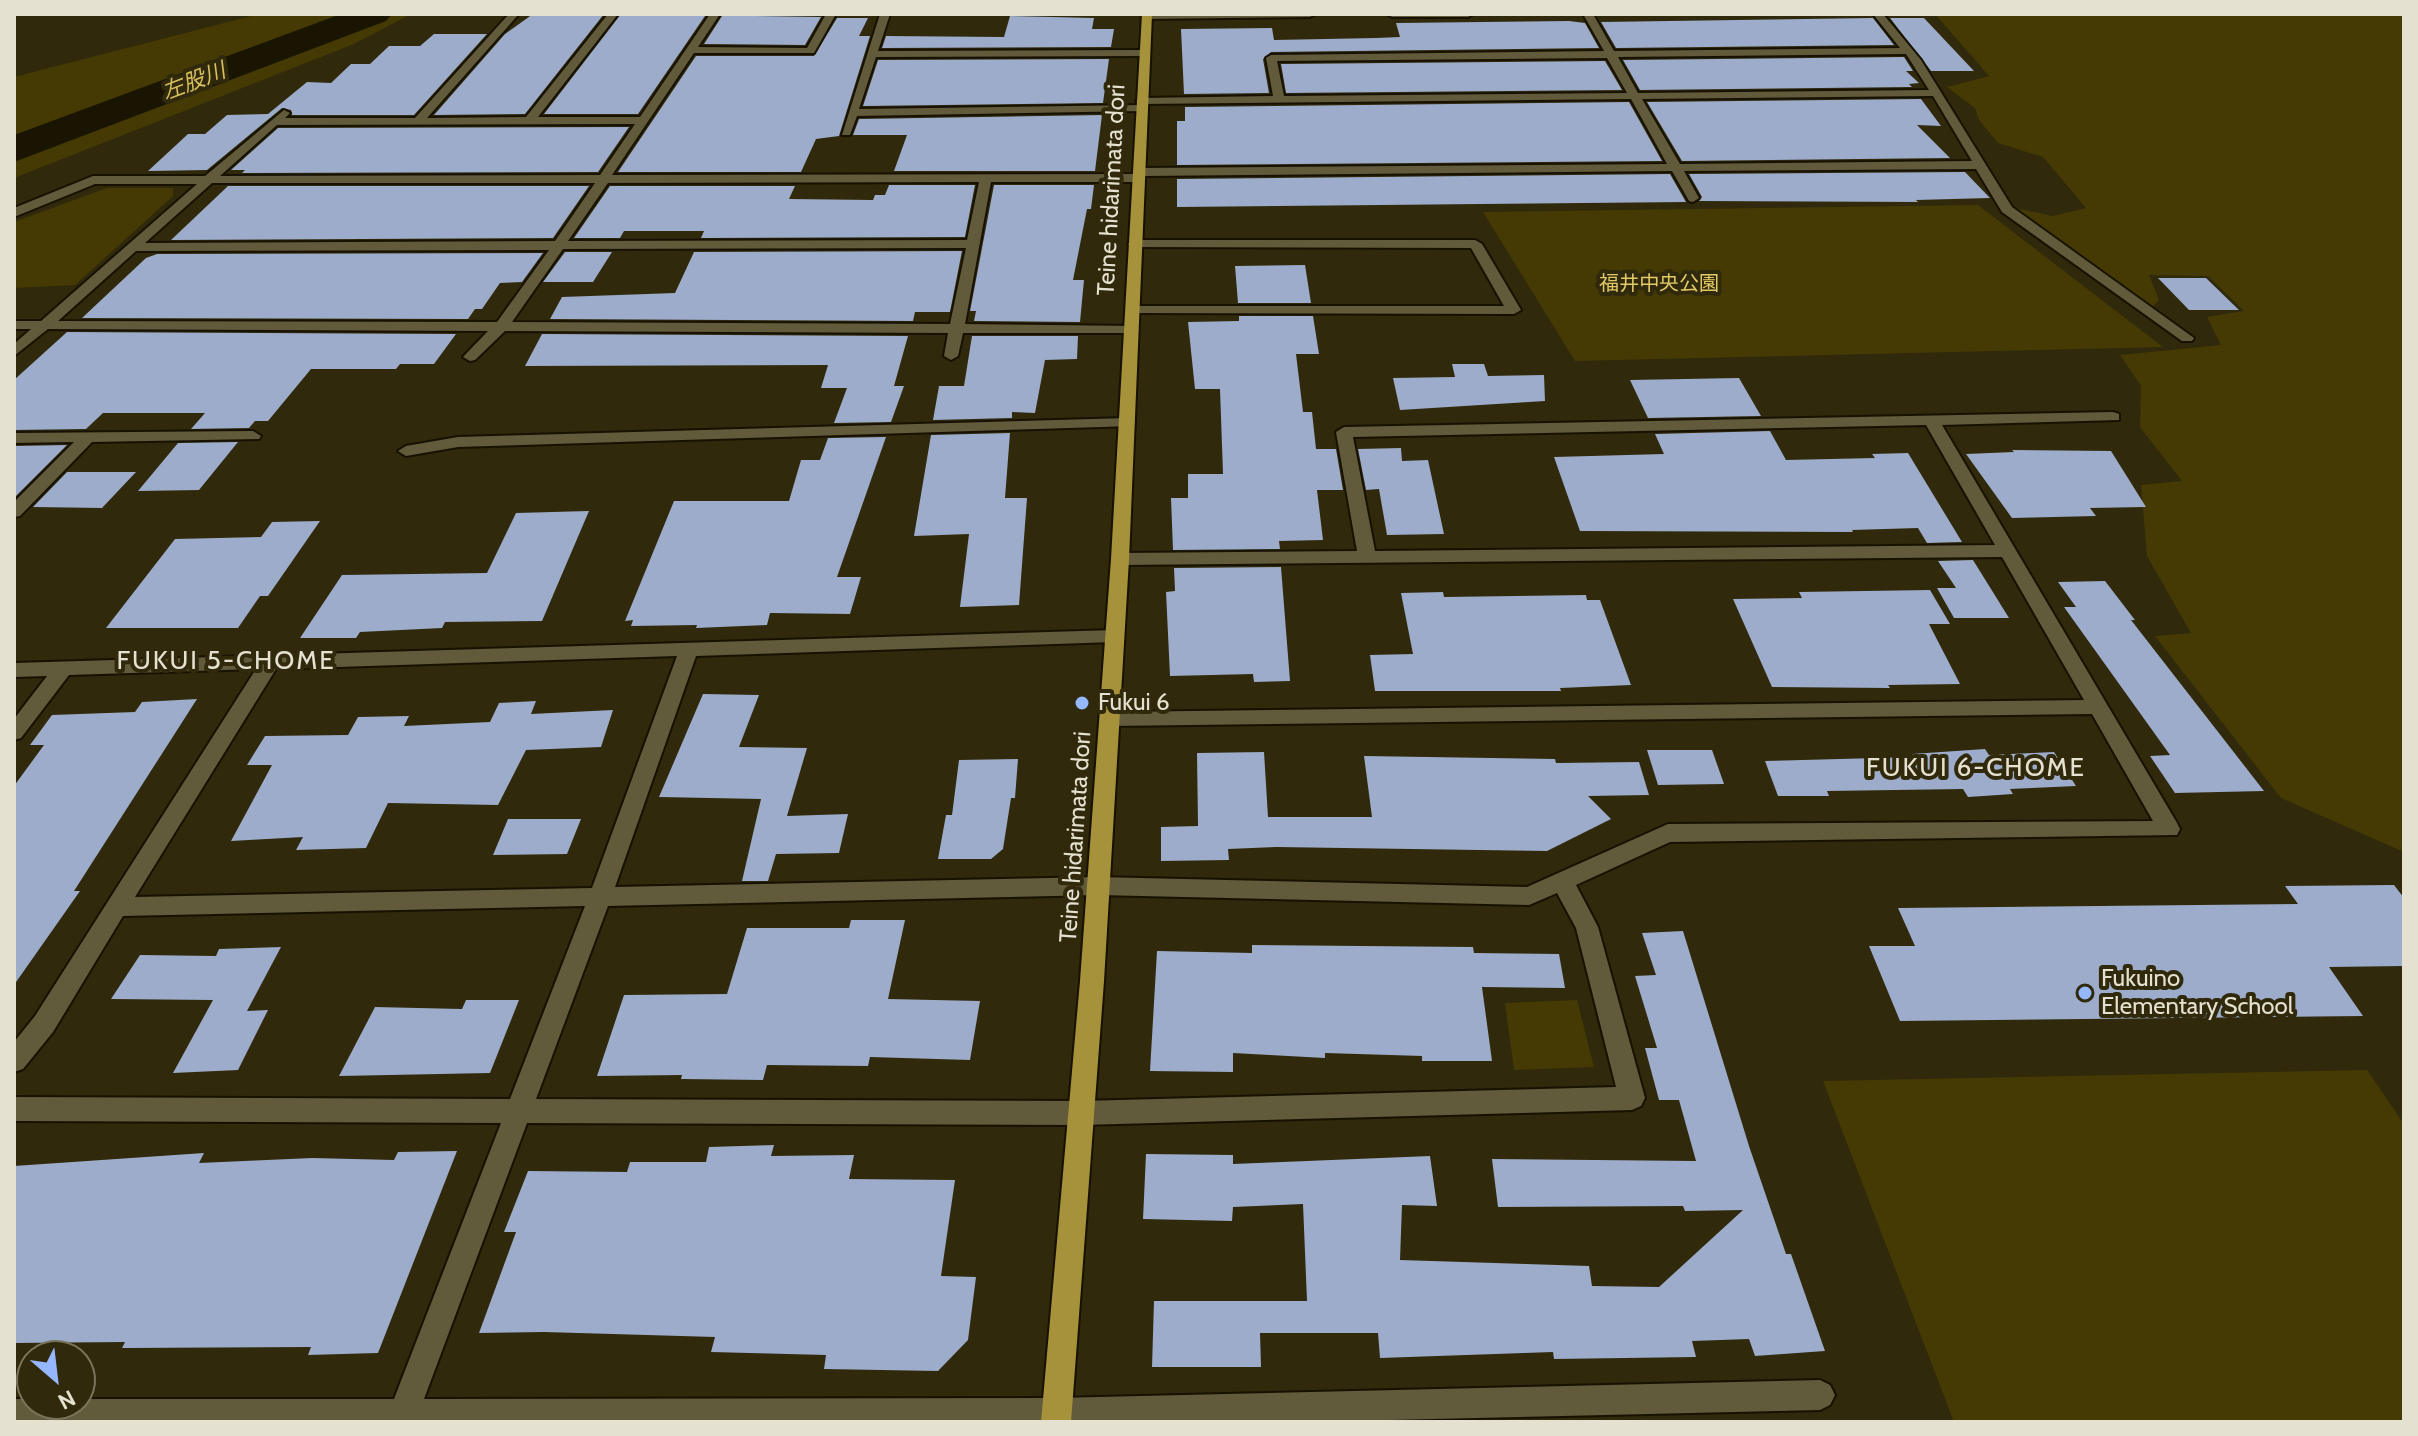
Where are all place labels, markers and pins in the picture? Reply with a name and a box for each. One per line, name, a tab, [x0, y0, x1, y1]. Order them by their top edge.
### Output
place label: Fukui 6	[1098, 689, 1170, 717]
marker: Fukui 6	[1073, 694, 1091, 712]
place label: Fukuino Elementary School	[2101, 965, 2293, 1021]
marker: Fukuino Elementary School	[2076, 984, 2094, 1002]

